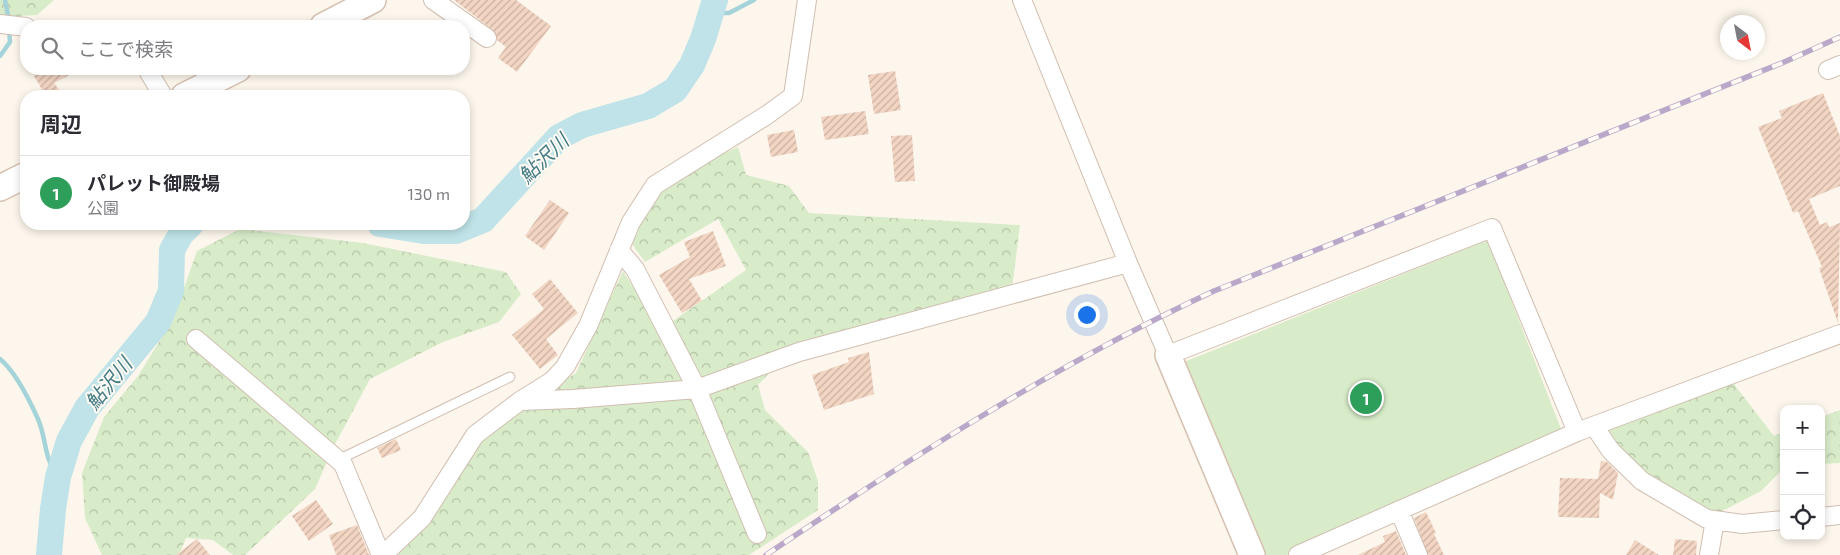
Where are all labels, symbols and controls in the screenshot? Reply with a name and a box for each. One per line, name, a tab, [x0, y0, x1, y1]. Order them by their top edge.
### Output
north arrow	[1720, 15, 1765, 60]
search box	[20, 20, 470, 75]
icon: search	[38, 34, 66, 62]
text: ここで検索	[78, 37, 173, 60]
text: 周辺	[40, 111, 82, 136]
water label: 鮎沢川	[513, 127, 574, 187]
text: パレット御殿場	[87, 171, 220, 194]
text: 1	[53, 184, 59, 203]
text: 130 m	[408, 184, 450, 203]
text: 公園	[87, 198, 119, 217]
your location	[1074, 302, 1100, 328]
water label: 鮎沢川	[80, 351, 137, 414]
pin: 1	[1350, 379, 1382, 417]
map controls	[1780, 405, 1825, 540]
button: +	[1780, 405, 1825, 450]
button: −	[1780, 450, 1825, 495]
button: locate	[1780, 495, 1825, 540]

